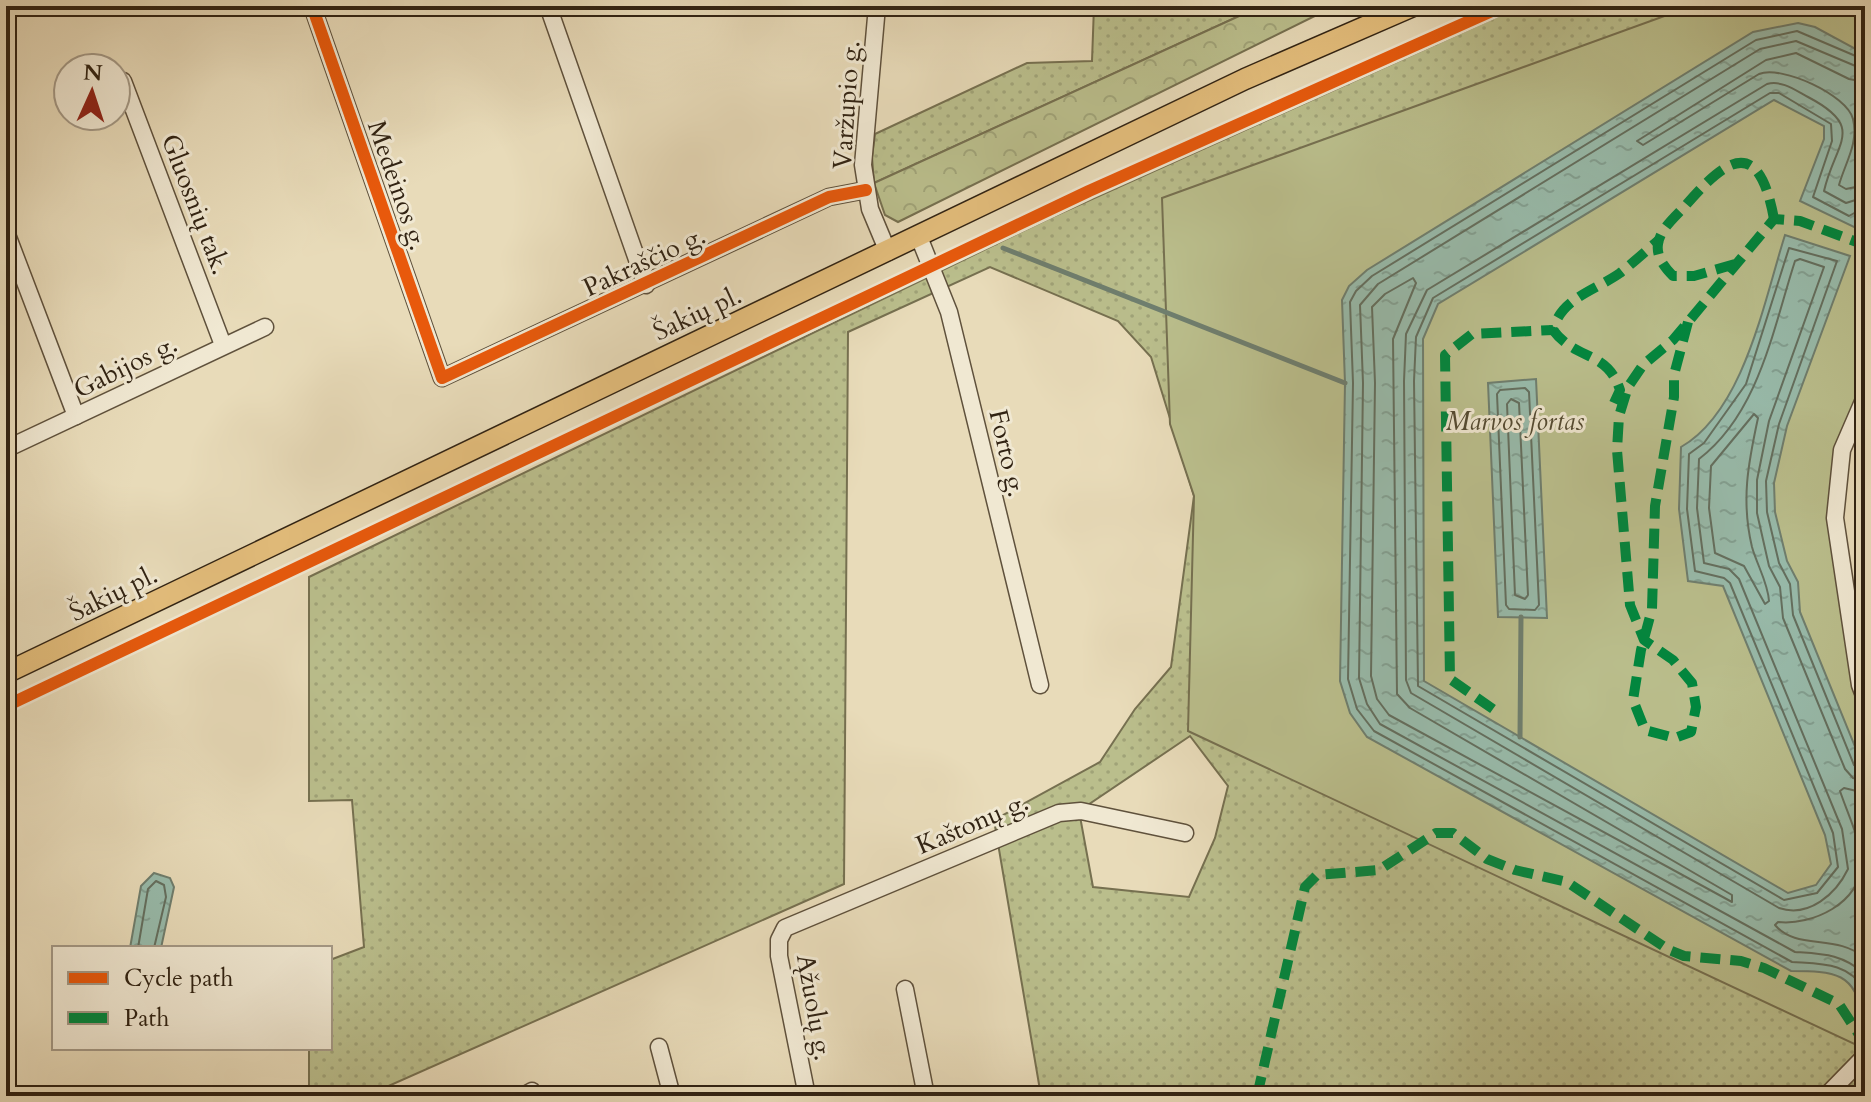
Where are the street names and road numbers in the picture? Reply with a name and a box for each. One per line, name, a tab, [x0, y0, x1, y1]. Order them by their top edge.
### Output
street label: Varžupio g.	[825, 39, 868, 171]
street label: Medeinos g.	[359, 116, 436, 255]
street label: Gluosnių tak.	[153, 129, 238, 279]
street label: Pakraščio g.	[577, 218, 711, 305]
street label: Šakių pl.	[647, 278, 747, 349]
street label: Gabijos g.	[68, 326, 183, 407]
street label: Forto g.	[980, 406, 1035, 500]
street label: Šakių pl.	[63, 557, 163, 630]
street label: Kaštonų g.	[911, 784, 1034, 863]
street label: Ąžuolų g.	[788, 951, 841, 1063]

